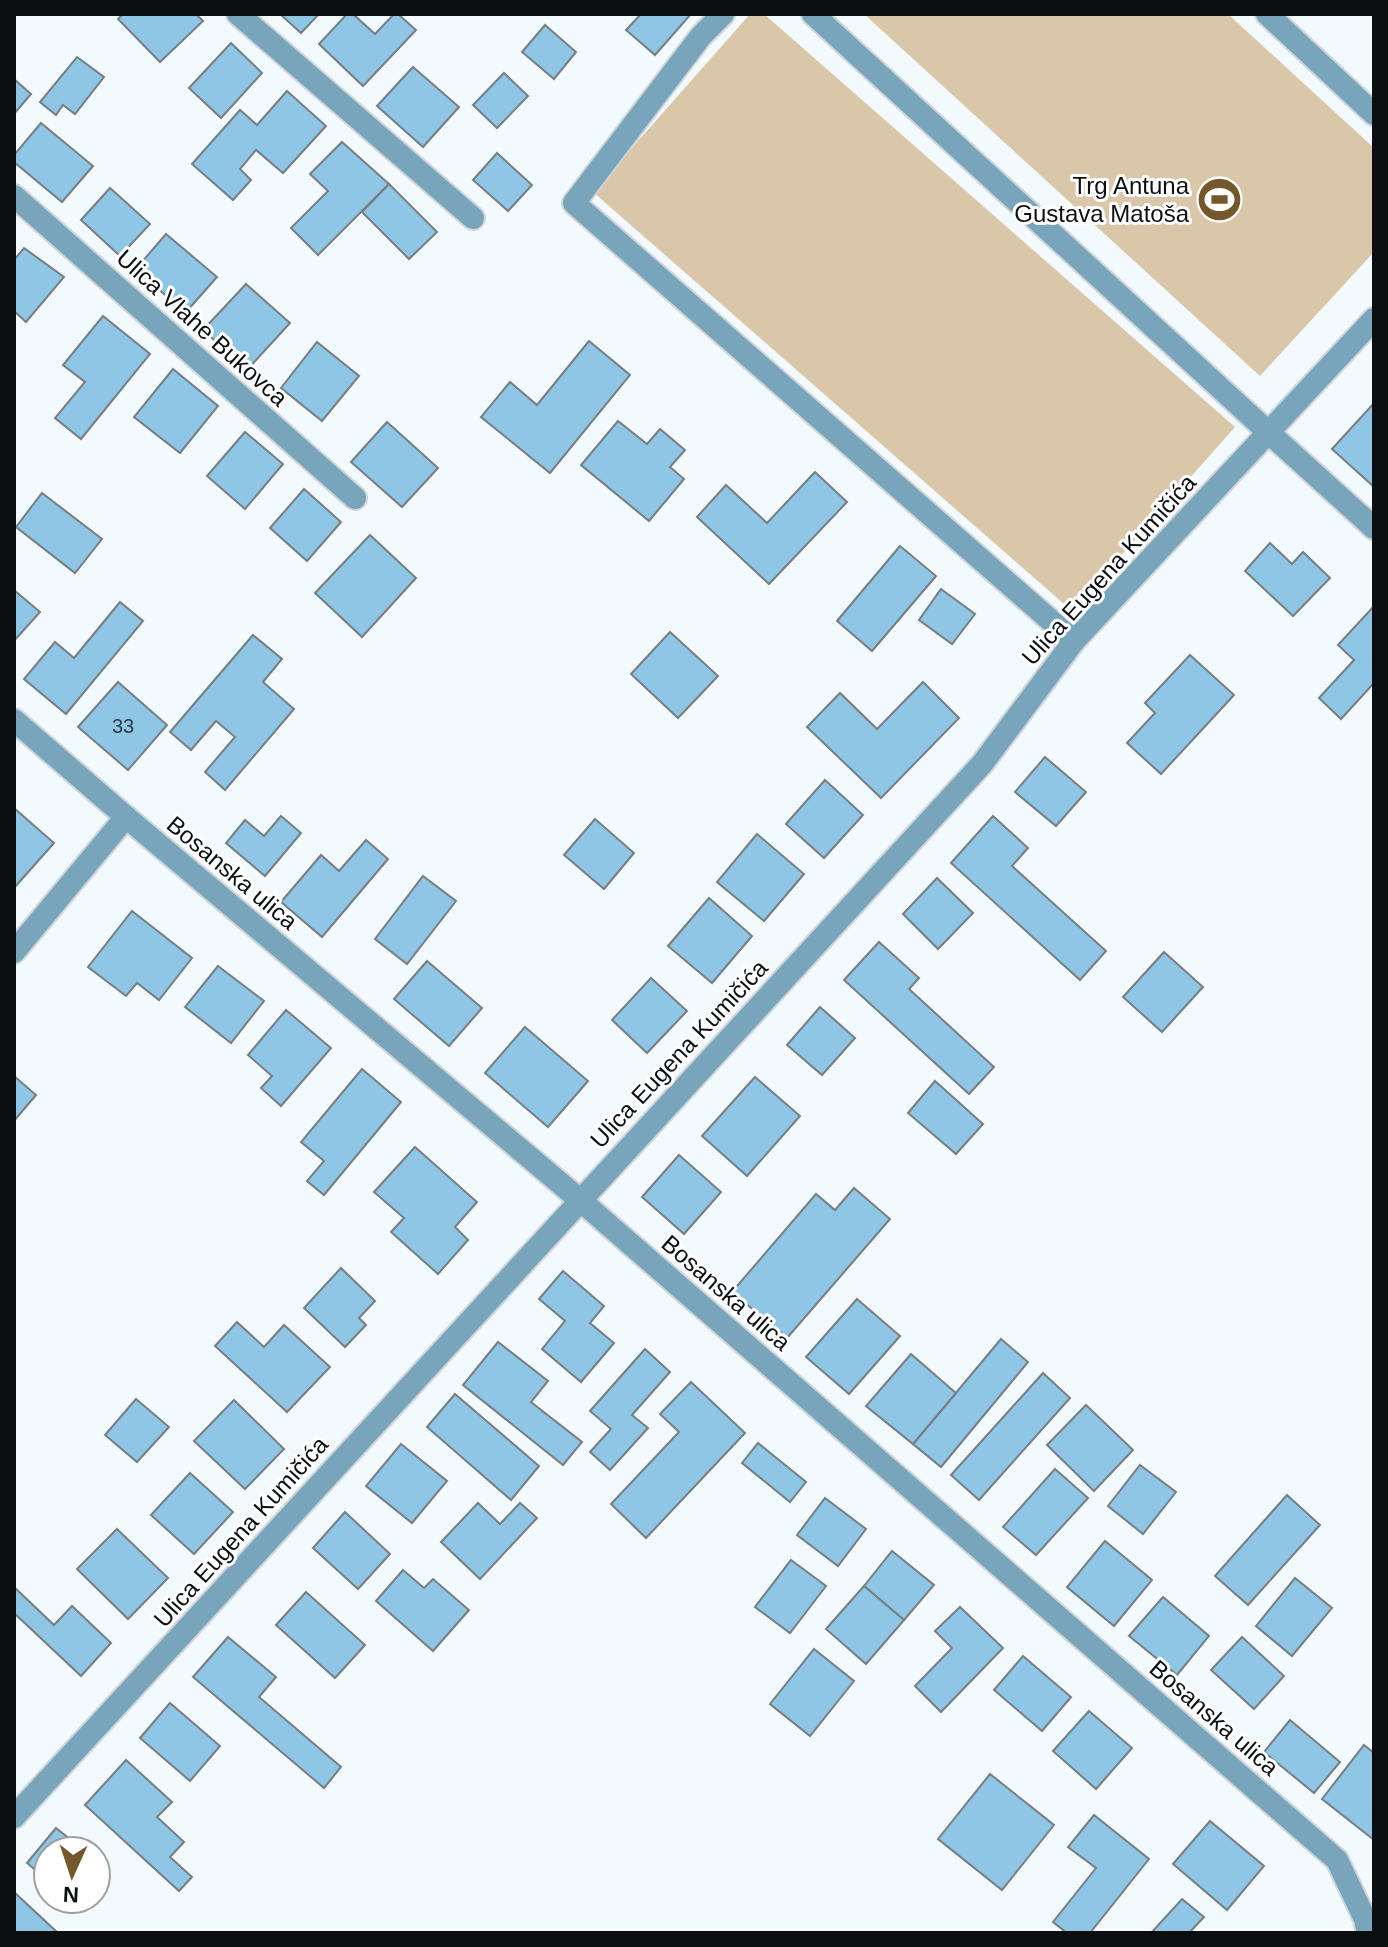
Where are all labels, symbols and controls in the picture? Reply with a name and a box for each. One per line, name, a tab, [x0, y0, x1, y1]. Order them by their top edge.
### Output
place label: Trg Antuna Gustava Matoša	[1014, 172, 1190, 227]
sports icon: Trg Antuna Gustava Matoša	[1196, 176, 1244, 224]
street label: Ulica Vlahe Bukovca	[112, 244, 294, 412]
street label: Ulica Eugena Kumičića	[1016, 468, 1202, 670]
house number: 33	[112, 715, 134, 737]
street label: Bosanska ulica	[162, 810, 303, 935]
street label: Ulica Eugena Kumičića	[585, 954, 773, 1153]
street label: Bosanska ulica	[657, 1229, 797, 1356]
street label: Ulica Eugena Kumičića	[148, 1430, 334, 1632]
street label: Bosanska ulica	[1145, 1654, 1285, 1781]
north arrow	[32, 1835, 112, 1915]
text: N	[62, 1882, 80, 1907]

